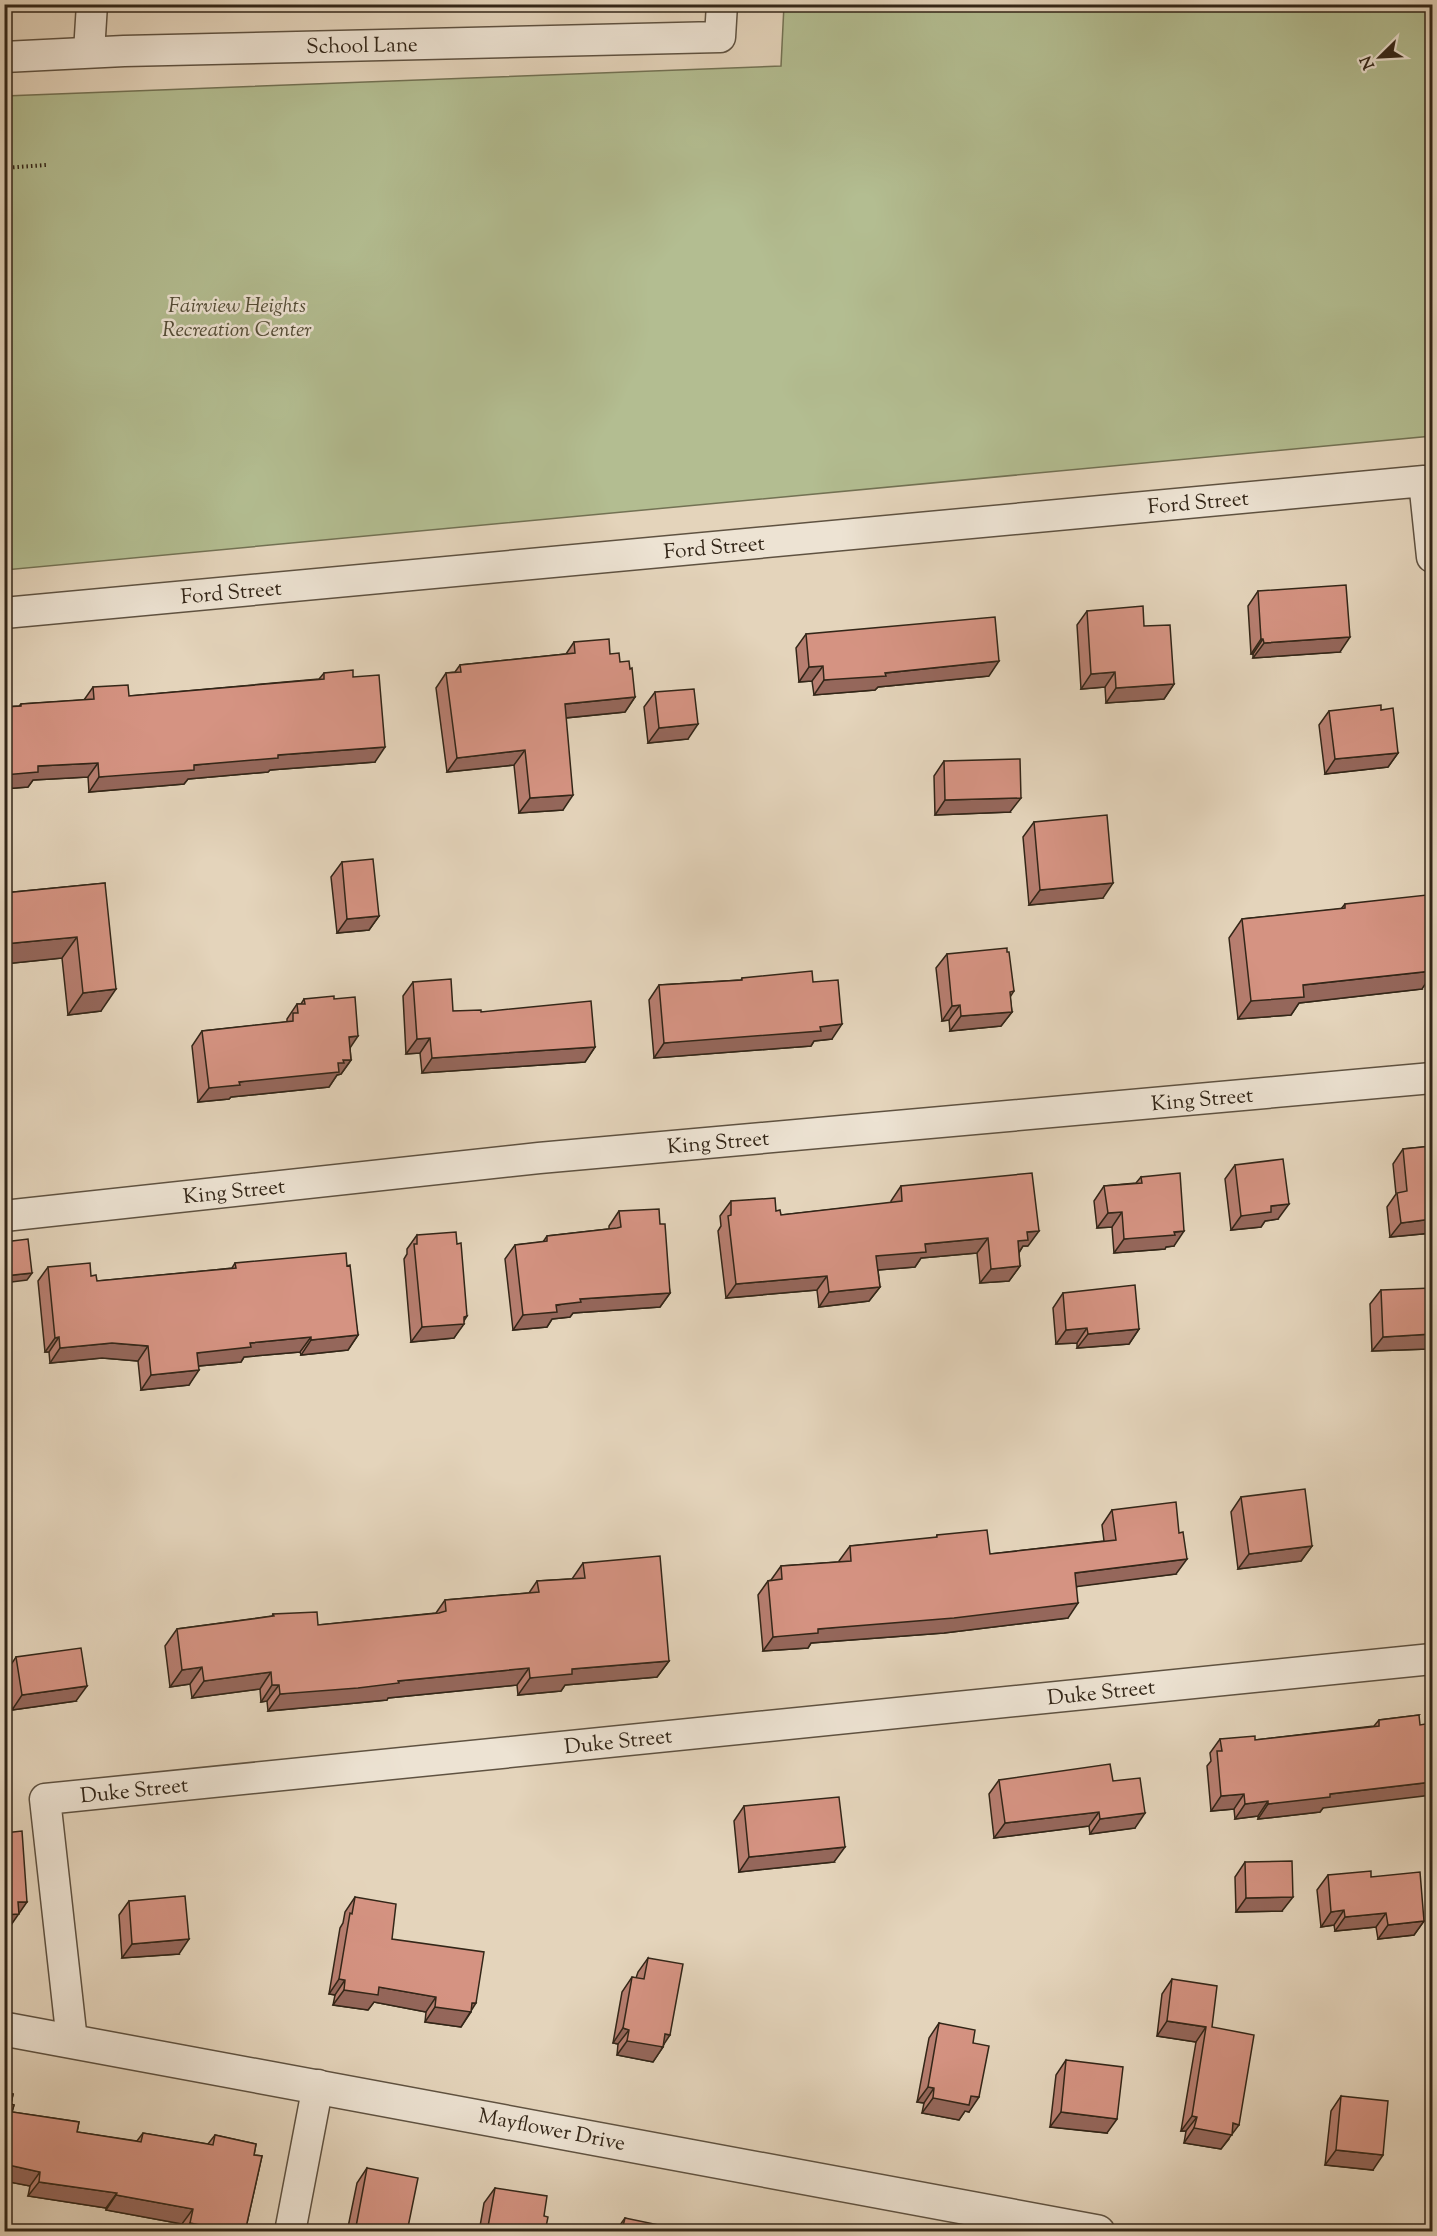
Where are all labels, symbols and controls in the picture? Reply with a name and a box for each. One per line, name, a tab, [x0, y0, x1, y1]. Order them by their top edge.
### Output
north arrow	[1350, 27, 1410, 87]
street label: School Lane	[306, 31, 418, 63]
text: N	[1355, 51, 1382, 73]
park label: Fairview Heights Recreation Center	[162, 292, 312, 346]
street label: Ford Street	[1146, 485, 1250, 523]
street label: Ford Street	[662, 530, 766, 568]
street label: Ford Street	[179, 575, 283, 613]
street label: King Street	[1150, 1082, 1254, 1120]
street label: King Street	[666, 1125, 770, 1163]
street label: King Street	[182, 1173, 287, 1213]
street label: Duke Street	[1046, 1673, 1157, 1715]
street label: Duke Street	[563, 1722, 674, 1764]
street label: Duke Street	[79, 1771, 190, 1813]
street label: Mayflower Drive	[476, 2102, 628, 2160]

